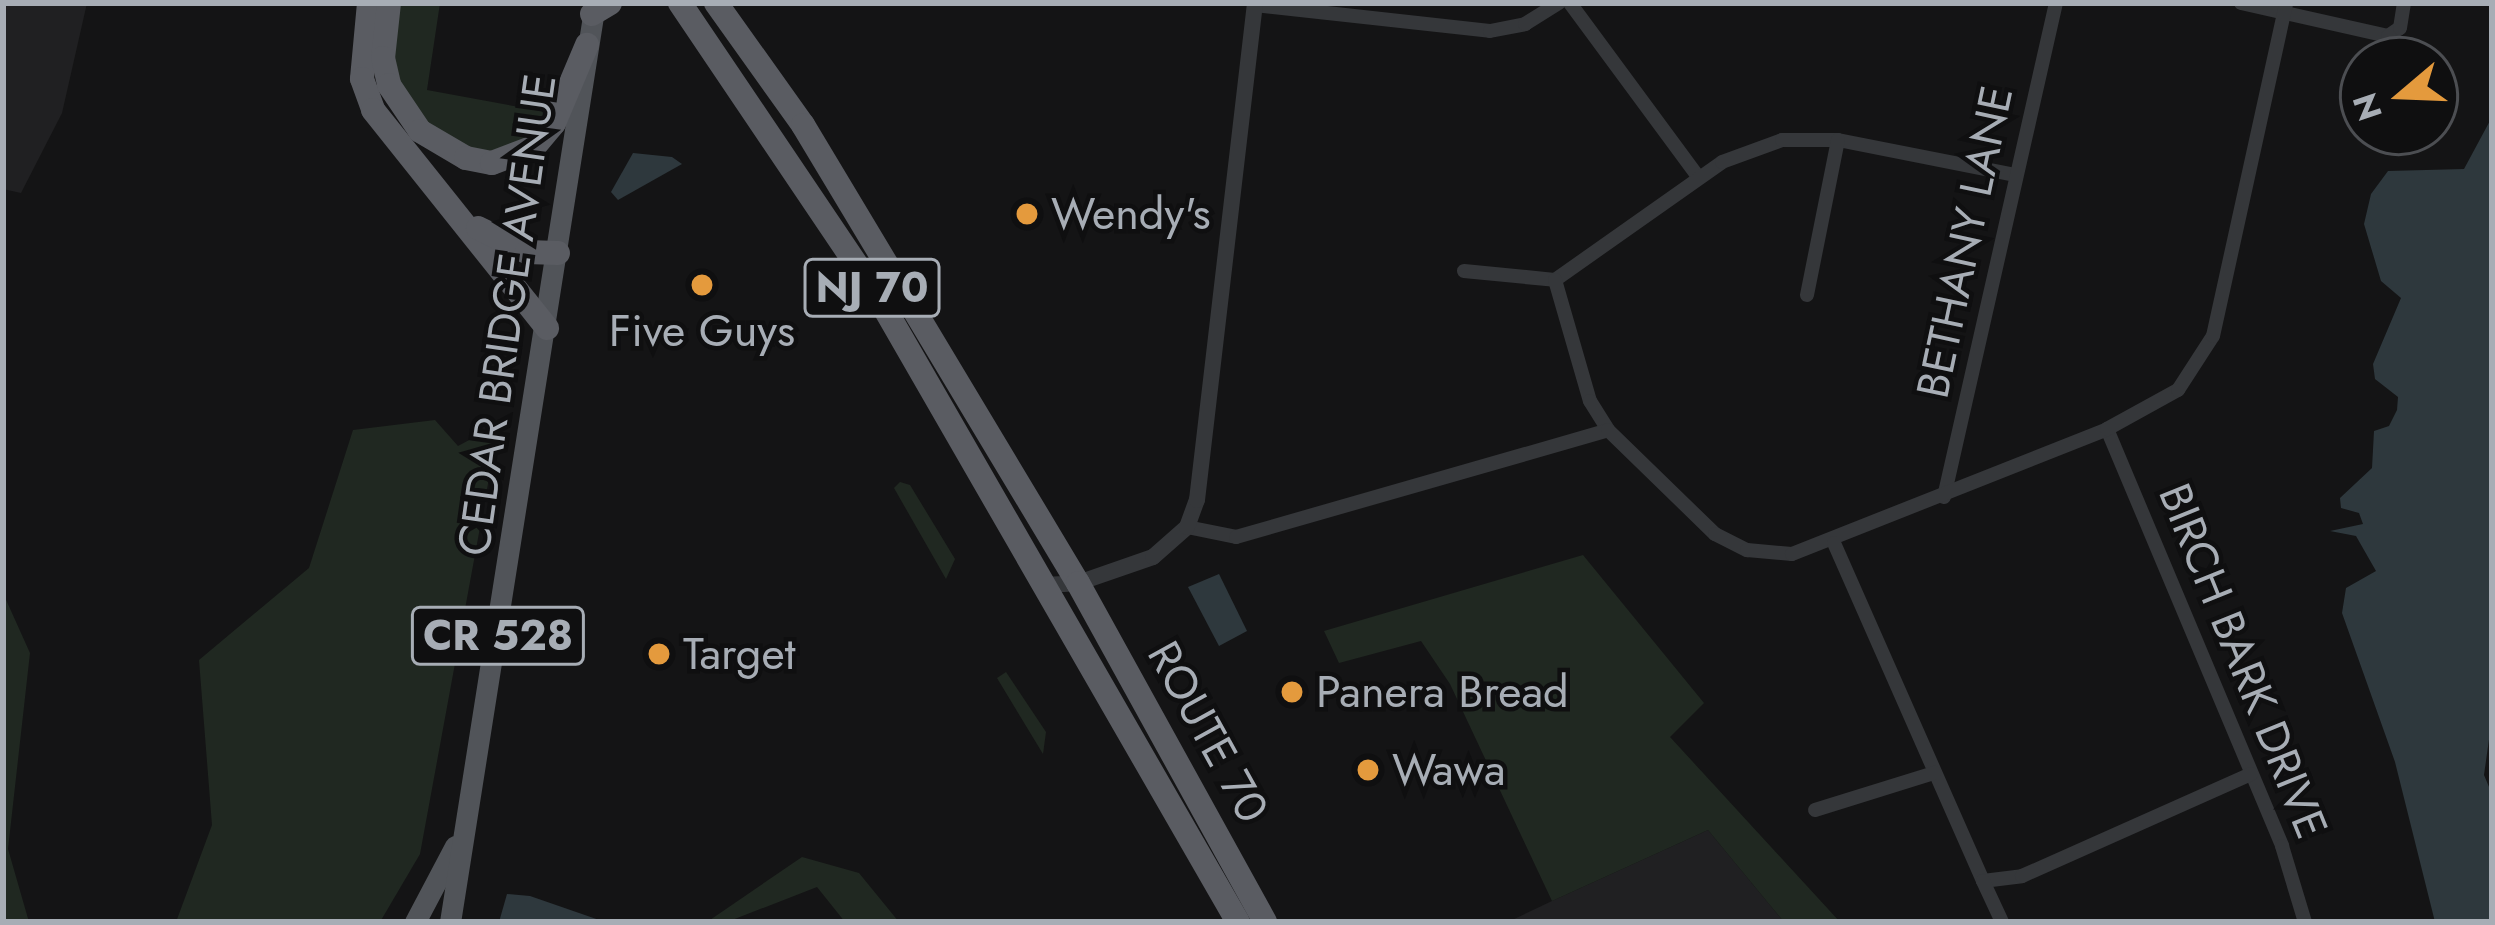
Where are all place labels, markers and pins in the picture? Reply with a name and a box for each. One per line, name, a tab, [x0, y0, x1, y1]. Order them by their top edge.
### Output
place label: Wendy's	[1051, 187, 1211, 241]
marker: Wendy's	[1014, 201, 1040, 227]
marker: Five Guys	[689, 272, 715, 298]
place label: Five Guys	[609, 304, 795, 358]
place label: Target	[683, 627, 795, 681]
marker: Target	[646, 641, 672, 667]
place label: Panera Bread	[1316, 665, 1569, 719]
marker: Panera Bread	[1279, 679, 1305, 705]
place label: Wawa	[1392, 743, 1506, 797]
marker: Wawa	[1355, 757, 1381, 783]

